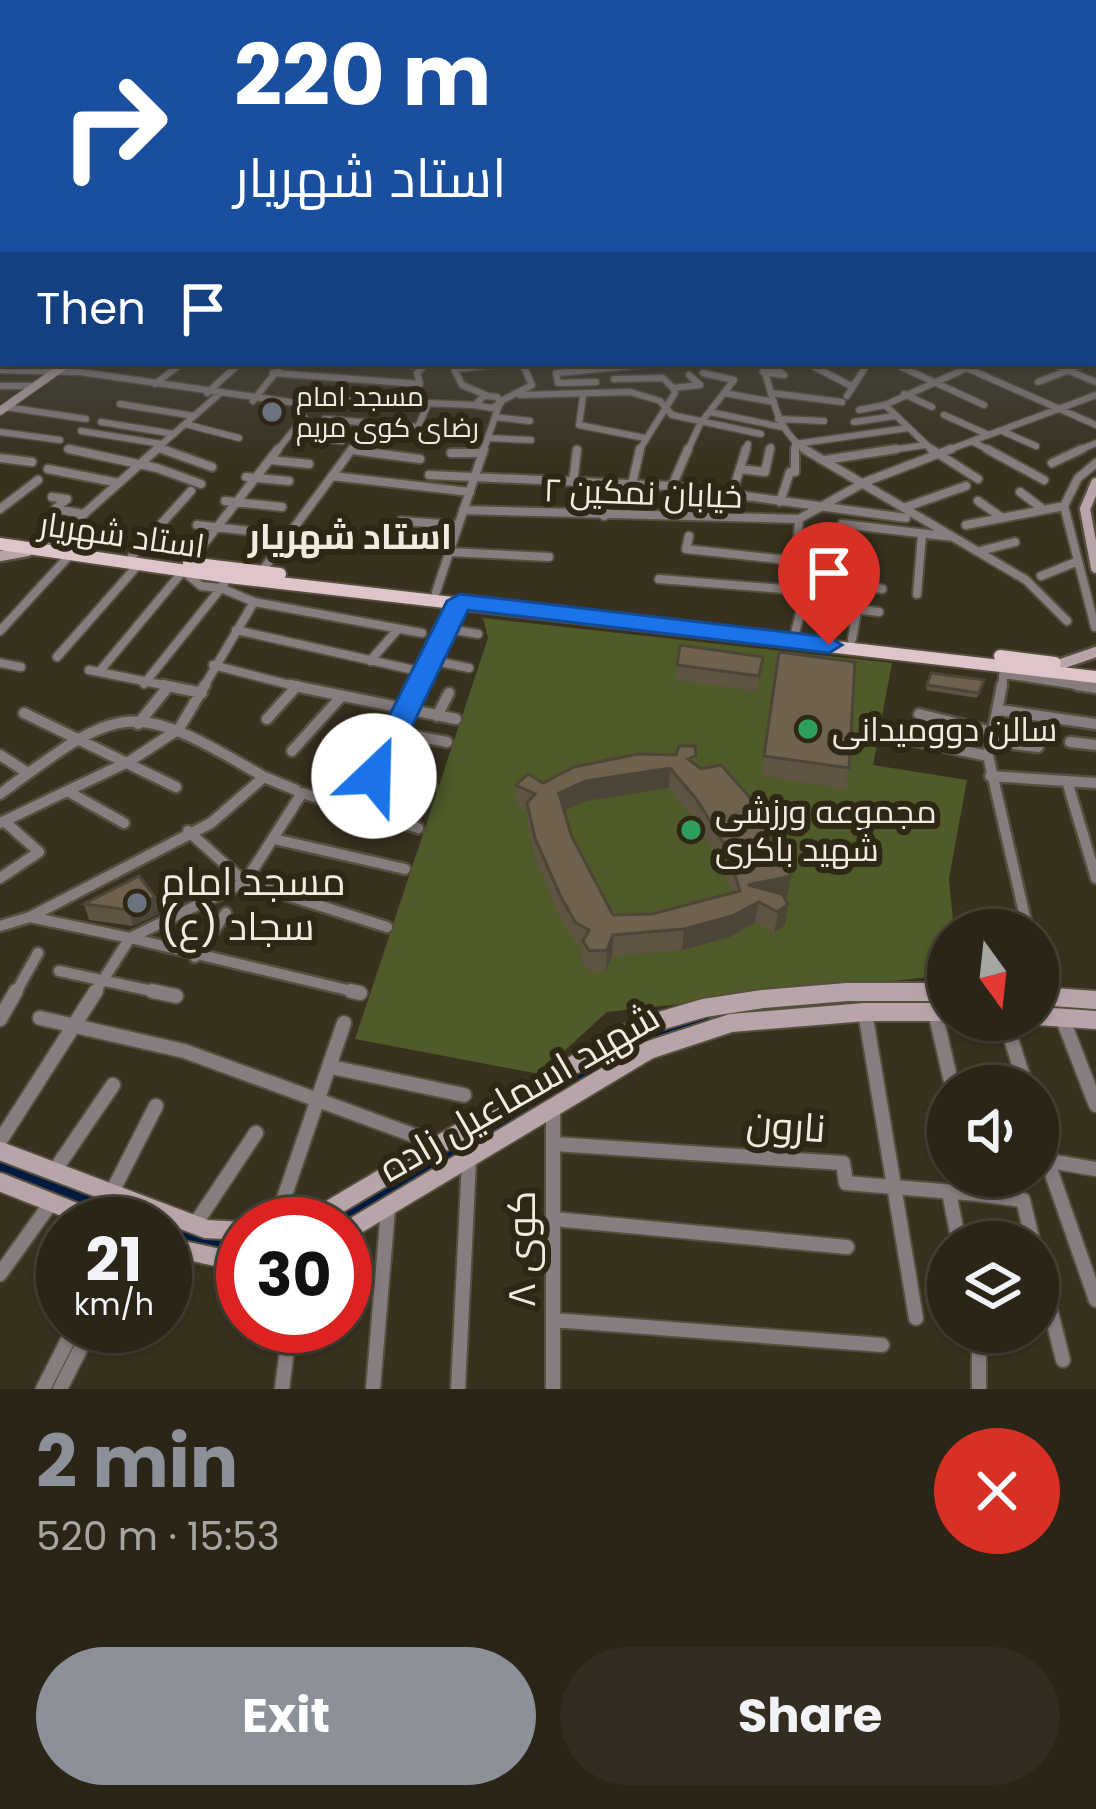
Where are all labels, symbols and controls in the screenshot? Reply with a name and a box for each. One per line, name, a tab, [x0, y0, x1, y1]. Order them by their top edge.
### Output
text: 220 m	[234, 17, 491, 134]
icon: right	[36, 48, 192, 204]
text: استاد شهریار	[234, 140, 507, 216]
icon: arrive	[170, 276, 236, 342]
text: Then	[36, 277, 146, 340]
place label: مسجد امام رضای کوی مریم	[296, 378, 479, 446]
marker: مسجد امام رضای کوی مریم	[259, 399, 285, 425]
street label: خیابان نمکین ۲	[543, 466, 743, 520]
street label: استاد شهریار	[34, 500, 208, 570]
district label: استاد شهریار	[247, 511, 452, 562]
pin	[778, 522, 880, 645]
icon: arrive	[796, 540, 862, 606]
place label: سالن دوومیدانی	[832, 706, 1057, 753]
position arrow	[311, 713, 437, 839]
marker: سالن دوومیدانی	[795, 716, 821, 742]
place label: مجموعه ورزشی شهید باکری	[715, 788, 937, 873]
marker: مجموعه ورزشی شهید باکری	[678, 817, 704, 843]
place label: مسجد امام سجاد (ع)	[161, 854, 346, 954]
marker: مسجد امام سجاد (ع)	[124, 890, 150, 916]
north arrow	[927, 909, 1059, 1041]
map controls	[927, 909, 1059, 1353]
street label: شهید اسماعیل زاده	[368, 989, 670, 1195]
button: sound	[927, 1065, 1059, 1197]
street label: نارون	[744, 1096, 828, 1156]
street label: کوی ۸	[494, 1191, 549, 1307]
speed limit sign: 30	[216, 1197, 372, 1353]
text: 21	[86, 1218, 142, 1302]
button: layers	[927, 1221, 1059, 1353]
text: km/h	[74, 1283, 154, 1326]
text: 2 min	[36, 1411, 238, 1512]
button: close	[934, 1428, 1060, 1554]
text: 520 m · 15:53	[36, 1509, 280, 1564]
button: Exit	[36, 1647, 536, 1785]
button: Share	[560, 1647, 1060, 1785]

